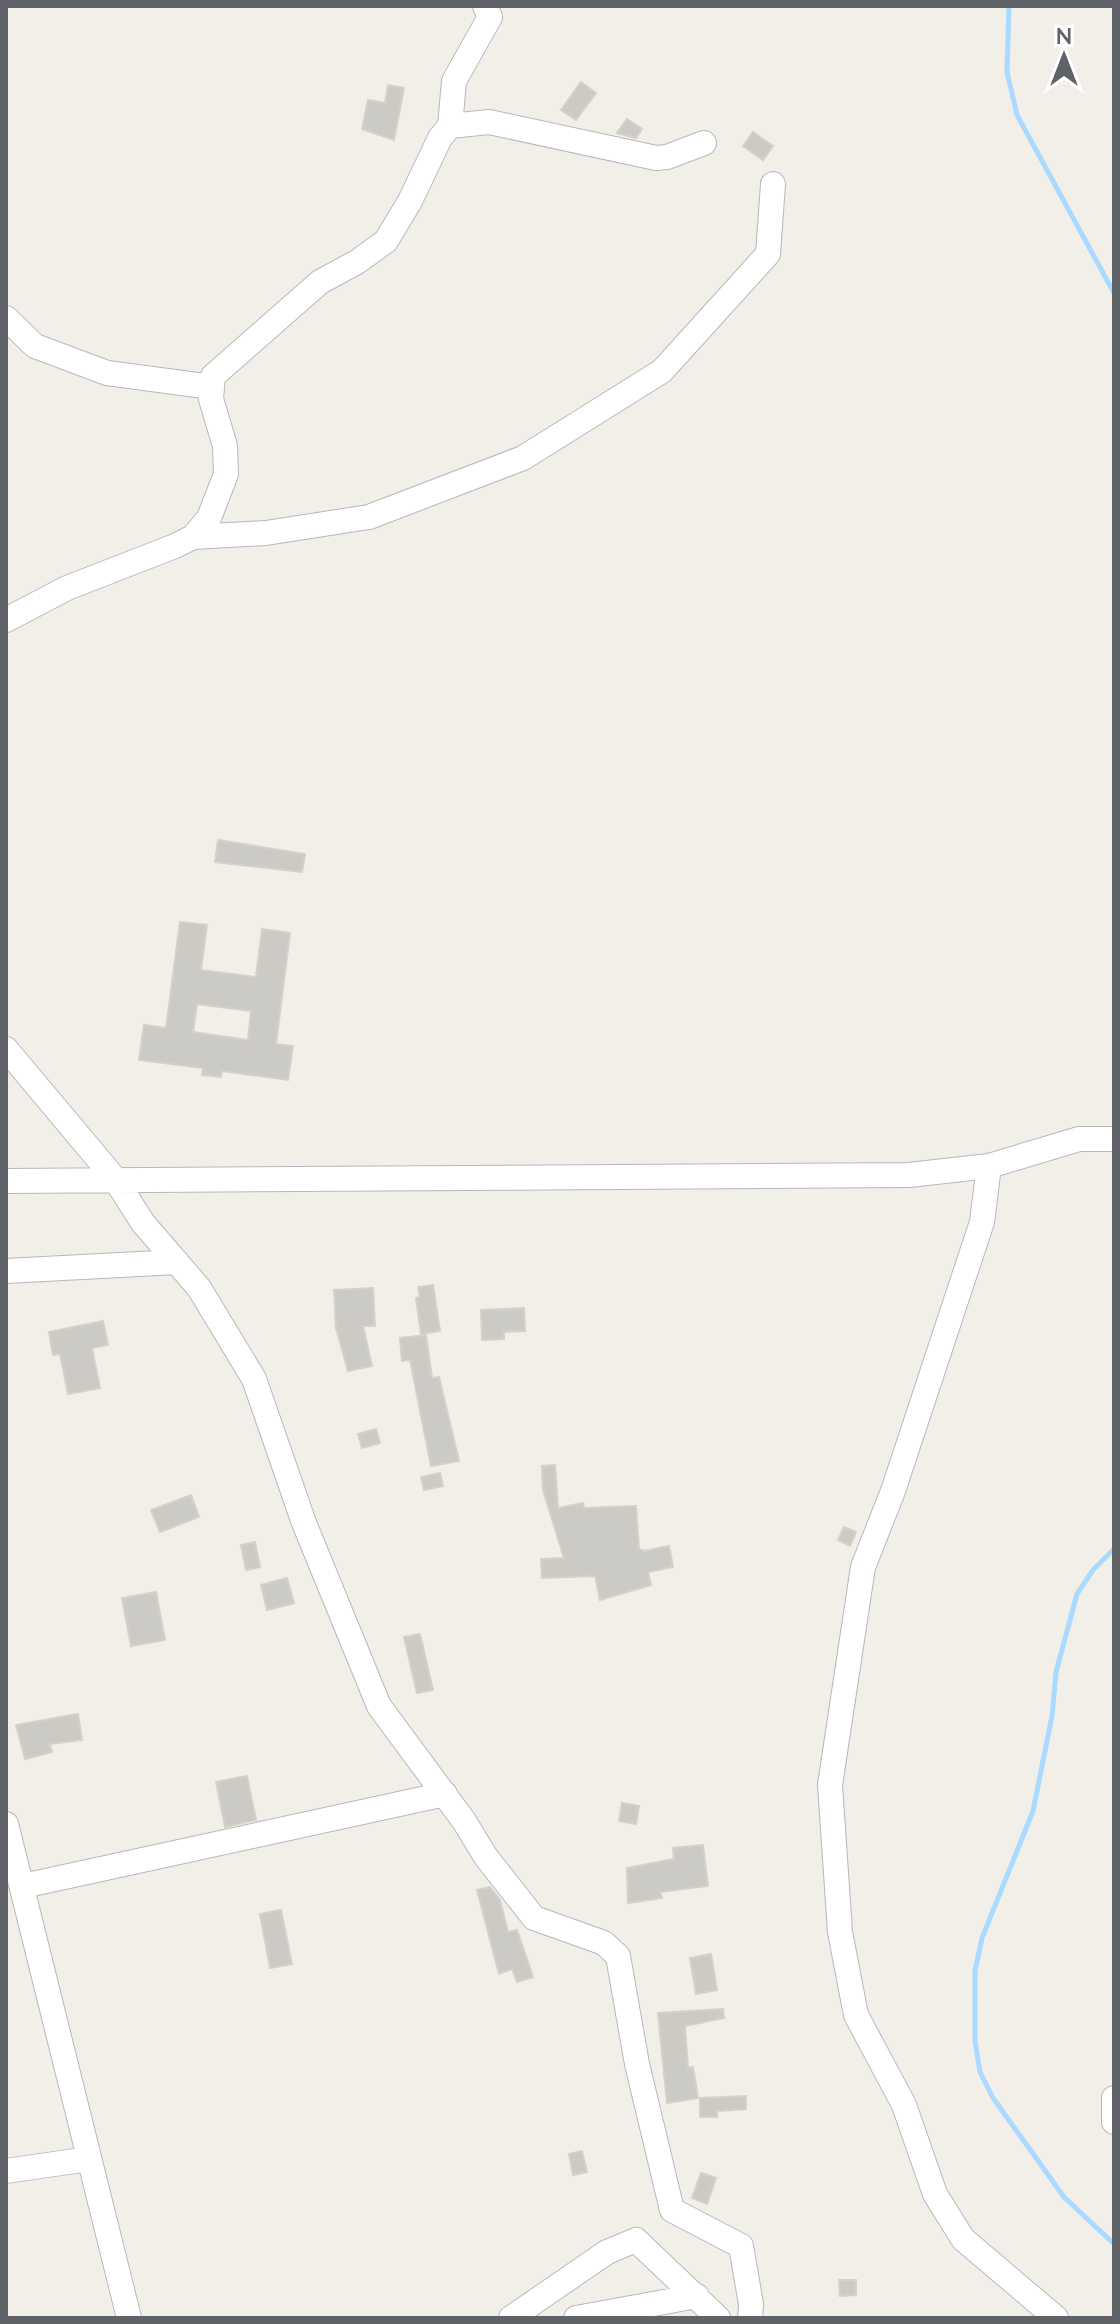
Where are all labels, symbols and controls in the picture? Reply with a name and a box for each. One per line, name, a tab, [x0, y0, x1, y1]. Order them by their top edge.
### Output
north arrow	[1024, 16, 1104, 96]
text: N	[1056, 22, 1072, 52]

